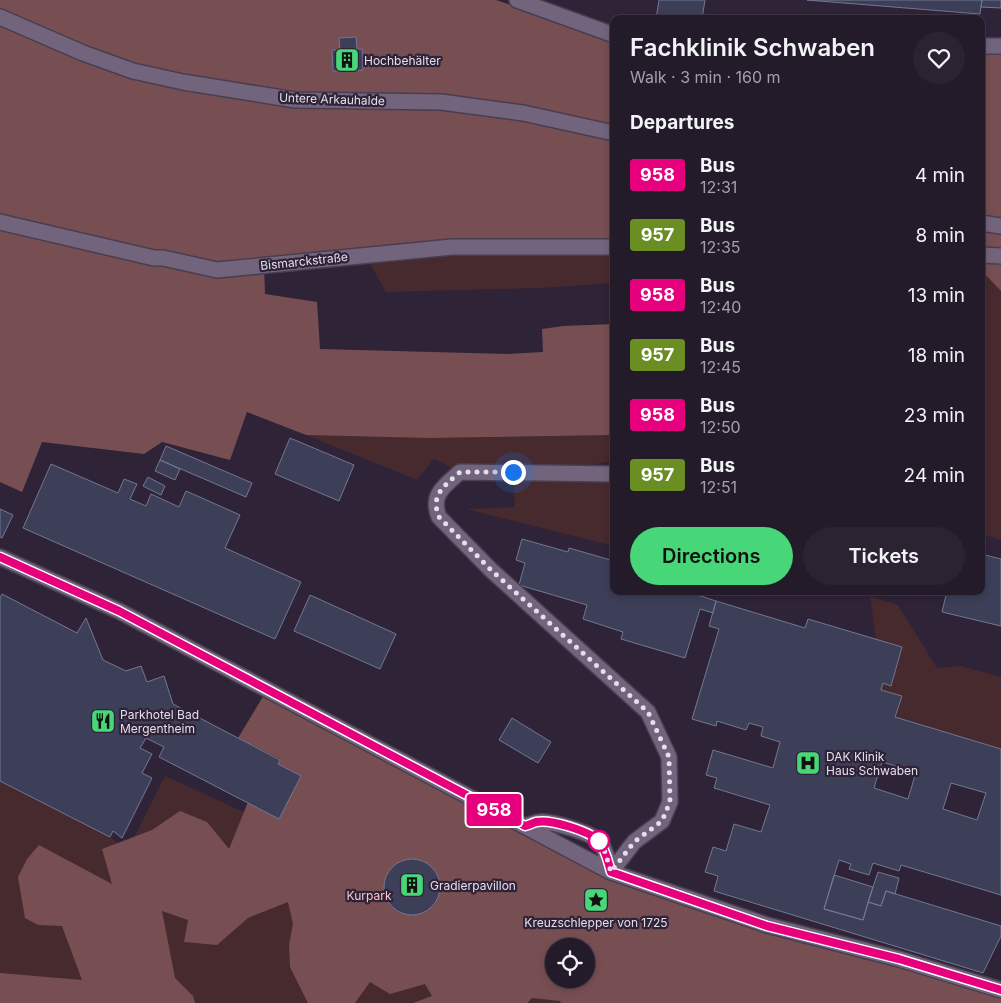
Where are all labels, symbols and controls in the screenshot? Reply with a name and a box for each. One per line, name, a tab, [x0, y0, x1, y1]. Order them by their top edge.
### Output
button: heart	[913, 32, 965, 84]
text: Fachklinik Schwaben	[630, 33, 875, 62]
building icon: Hochbehälter	[334, 47, 360, 73]
place label: Hochbehälter	[364, 53, 441, 68]
text: Walk · 3 min · 160 m	[630, 67, 781, 87]
street label: Untere Arkauhalde	[279, 90, 385, 108]
text: Departures	[630, 111, 734, 134]
text: Bus	[700, 154, 735, 177]
text: 958	[640, 164, 675, 185]
text: 4 min	[915, 164, 965, 187]
text: 12:31	[700, 177, 737, 197]
text: Bus	[700, 214, 735, 237]
text: 957	[641, 224, 674, 245]
text: 8 min	[915, 224, 965, 247]
text: 12:35	[700, 237, 740, 257]
street label: Bismarckstraße	[259, 249, 349, 273]
text: Bus	[700, 274, 735, 297]
text: 958	[640, 284, 675, 305]
text: 13 min	[908, 284, 965, 307]
text: 12:40	[700, 297, 741, 317]
text: Bus	[700, 334, 735, 357]
text: 957	[641, 344, 674, 365]
text: 18 min	[908, 344, 965, 367]
text: 12:45	[700, 357, 741, 377]
text: Bus	[700, 394, 735, 417]
text: 958	[640, 404, 675, 425]
text: 23 min	[904, 404, 965, 427]
text: 12:50	[700, 417, 741, 437]
text: Bus	[700, 454, 735, 477]
your location	[501, 460, 526, 485]
text: 957	[641, 464, 674, 485]
text: 24 min	[904, 464, 965, 487]
text: 12:51	[700, 477, 737, 497]
button: Directions	[630, 527, 793, 585]
button: Tickets	[803, 527, 965, 585]
place label: Parkhotel Bad Mergentheim	[120, 707, 199, 736]
restaurant icon: Parkhotel Bad Mergentheim	[90, 708, 116, 734]
place label: DAK Klinik Haus Schwaben	[826, 749, 918, 778]
hospital icon: DAK Klinik Haus Schwaben	[795, 750, 821, 776]
line badge: 958	[465, 794, 523, 826]
text: 958	[477, 799, 511, 820]
unlabelled marker	[588, 830, 610, 852]
building icon: Gradierpavillon	[399, 872, 425, 898]
place label: Gradierpavillon	[430, 878, 516, 893]
place icon: Kreuzschlepper von 1725	[583, 887, 609, 913]
park label: Kurpark	[347, 888, 392, 903]
place label: Kreuzschlepper von 1725	[524, 915, 668, 930]
map controls	[545, 938, 595, 988]
button: locate	[545, 938, 595, 988]

